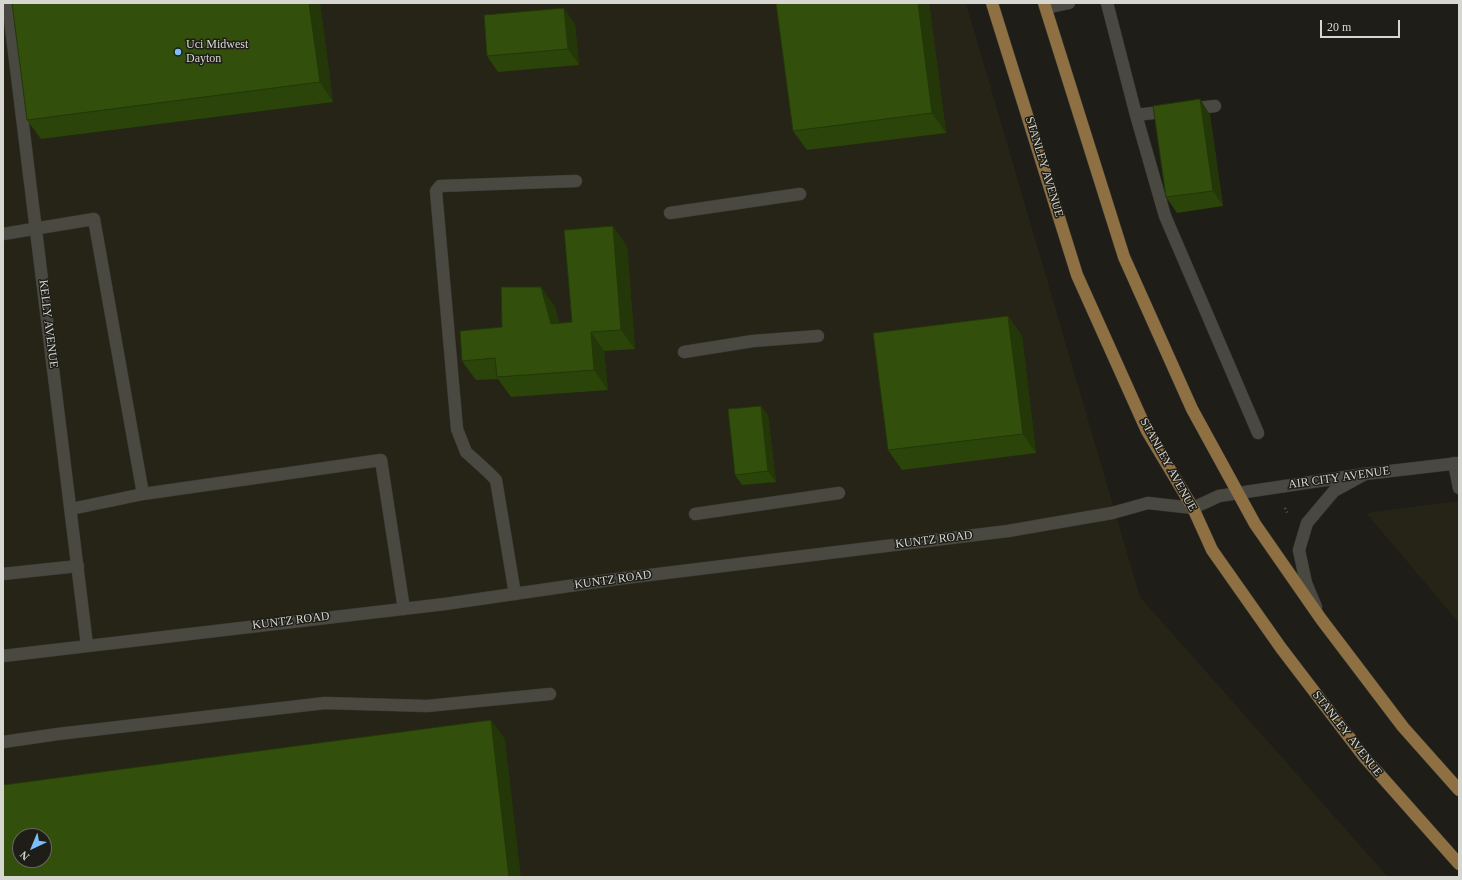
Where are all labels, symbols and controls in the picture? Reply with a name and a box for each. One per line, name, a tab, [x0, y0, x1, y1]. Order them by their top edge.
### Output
scale bar	[1322, 12, 1402, 38]
text: 20 m	[1327, 20, 1351, 34]
place label: Uci Midwest Dayton	[186, 38, 248, 66]
marker: Uci Midwest Dayton	[173, 47, 183, 57]
street label: STANLEY AVENUE	[1022, 115, 1066, 219]
street label: KELLY AVENUE	[35, 279, 61, 369]
street label: STANLEY AVENUE	[1136, 416, 1200, 514]
street label: AIR CITY AVENUE	[1287, 464, 1391, 492]
street label: KUNTZ ROAD	[895, 528, 973, 552]
street label: KUNTZ ROAD	[574, 567, 652, 593]
street label: KUNTZ ROAD	[252, 609, 330, 633]
street label: STANLEY AVENUE	[1309, 688, 1385, 780]
north arrow	[12, 828, 52, 868]
text: N	[17, 849, 31, 863]

